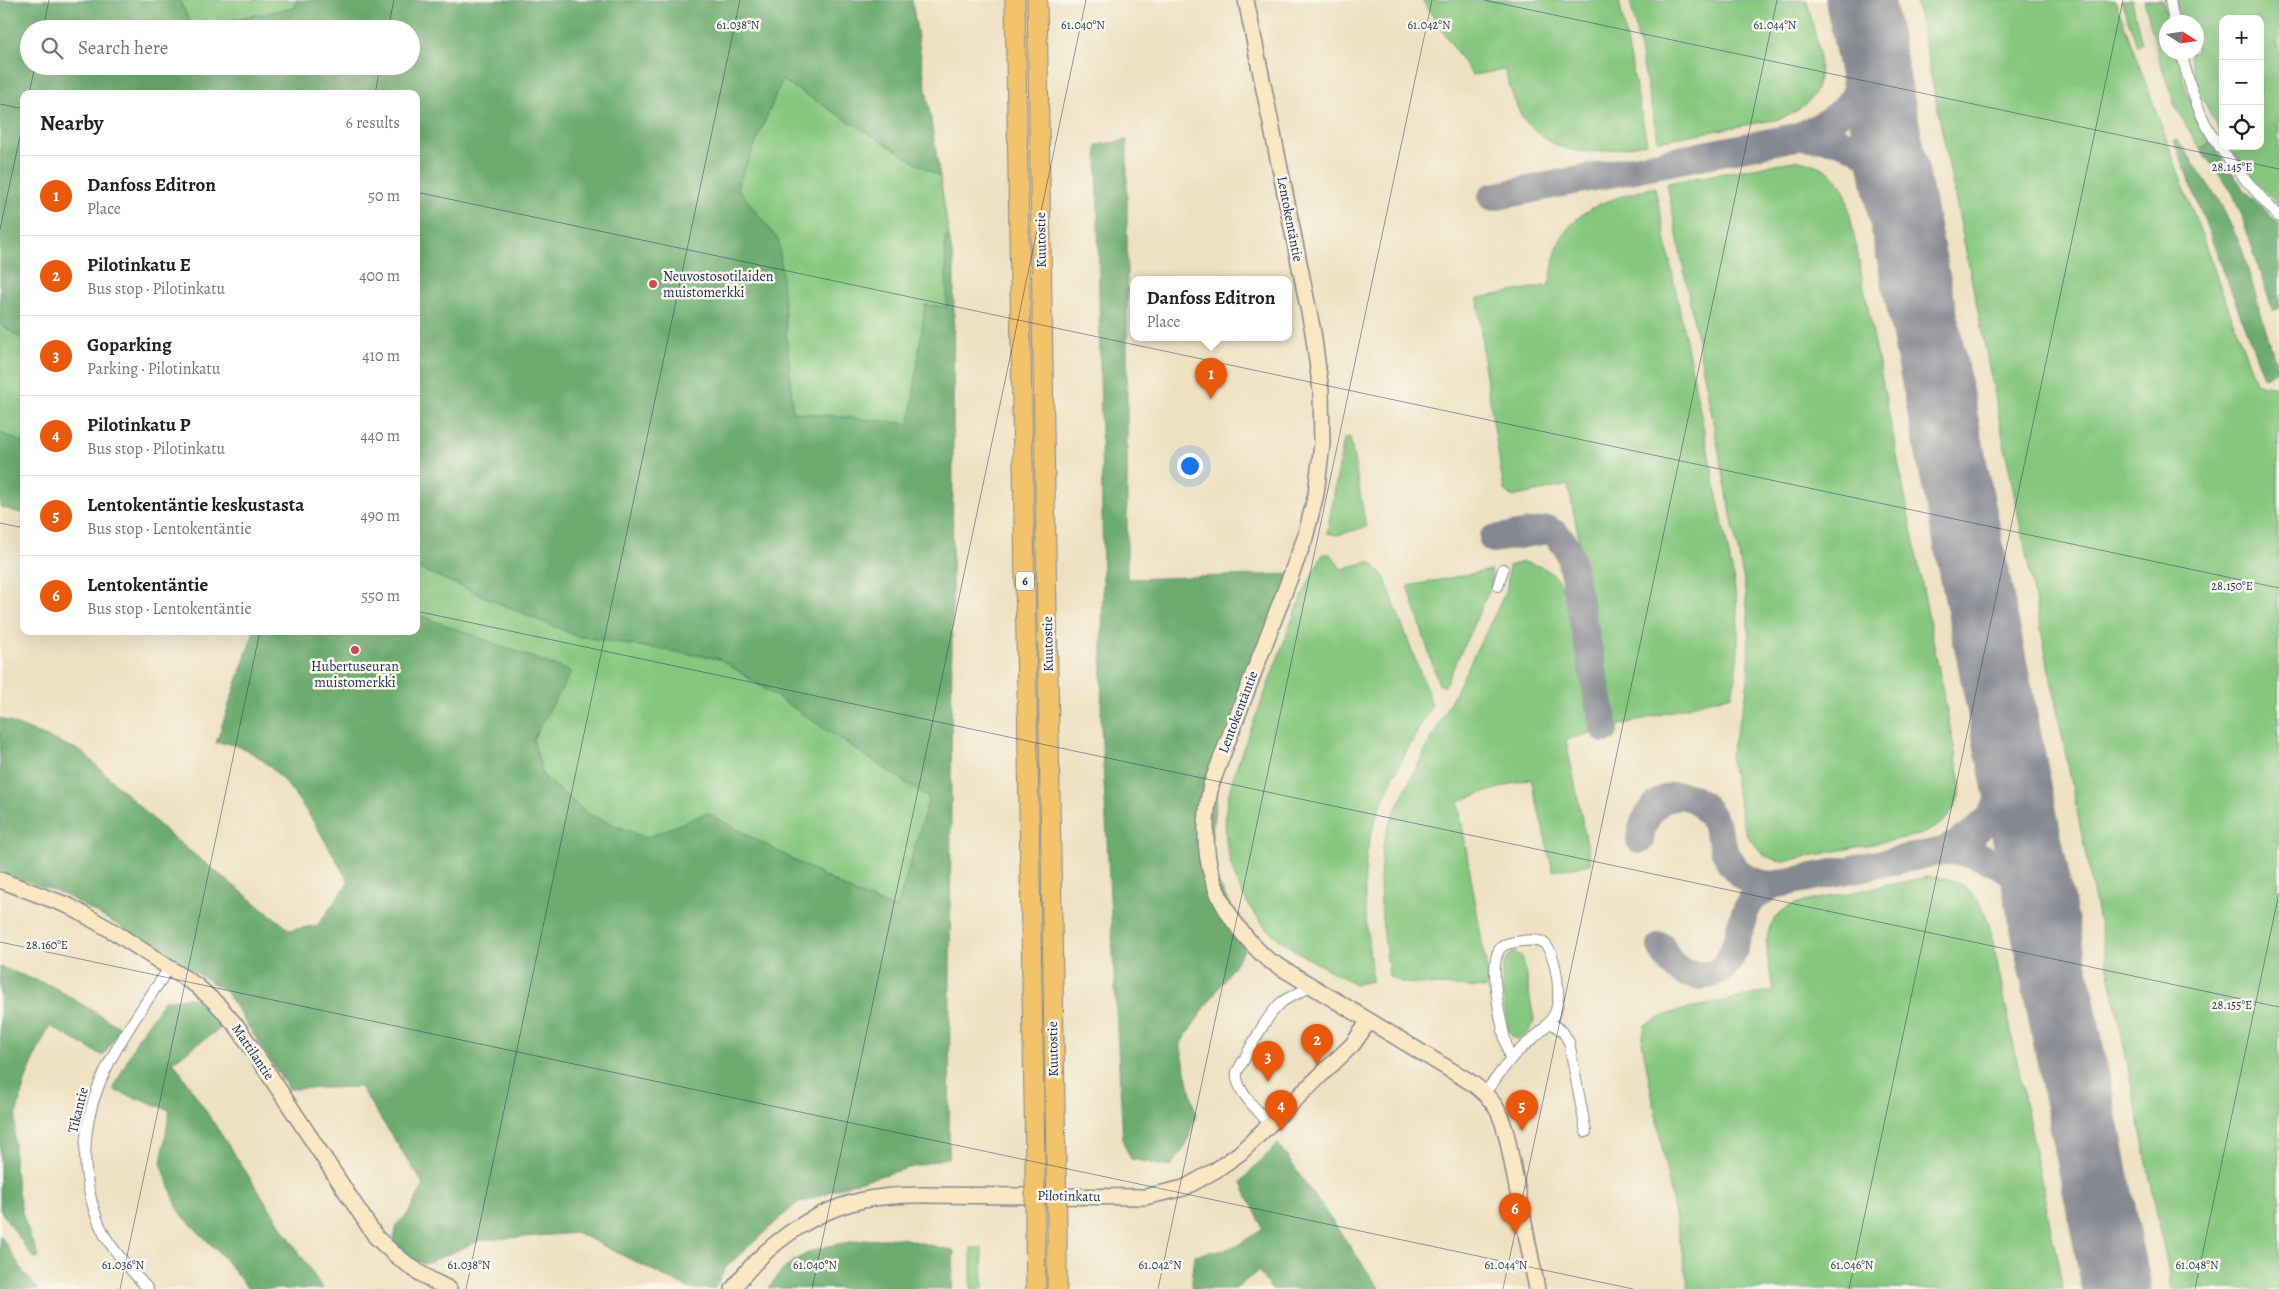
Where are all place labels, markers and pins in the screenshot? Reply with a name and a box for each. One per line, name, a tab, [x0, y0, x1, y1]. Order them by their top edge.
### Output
place label: Neuvostosotilaiden muistomerkki	[663, 267, 774, 302]
marker: Neuvostosotilaiden muistomerkki	[647, 278, 659, 290]
pin: 1	[1195, 358, 1227, 399]
marker: Hubertuseuran muistomerkki	[349, 644, 361, 656]
place label: Hubertuseuran muistomerkki	[311, 657, 399, 692]
pin: 2	[1301, 1024, 1333, 1065]
pin: 3	[1252, 1041, 1284, 1082]
pin: 4	[1265, 1090, 1297, 1131]
pin: 5	[1506, 1090, 1538, 1131]
pin: 6	[1499, 1193, 1531, 1234]

